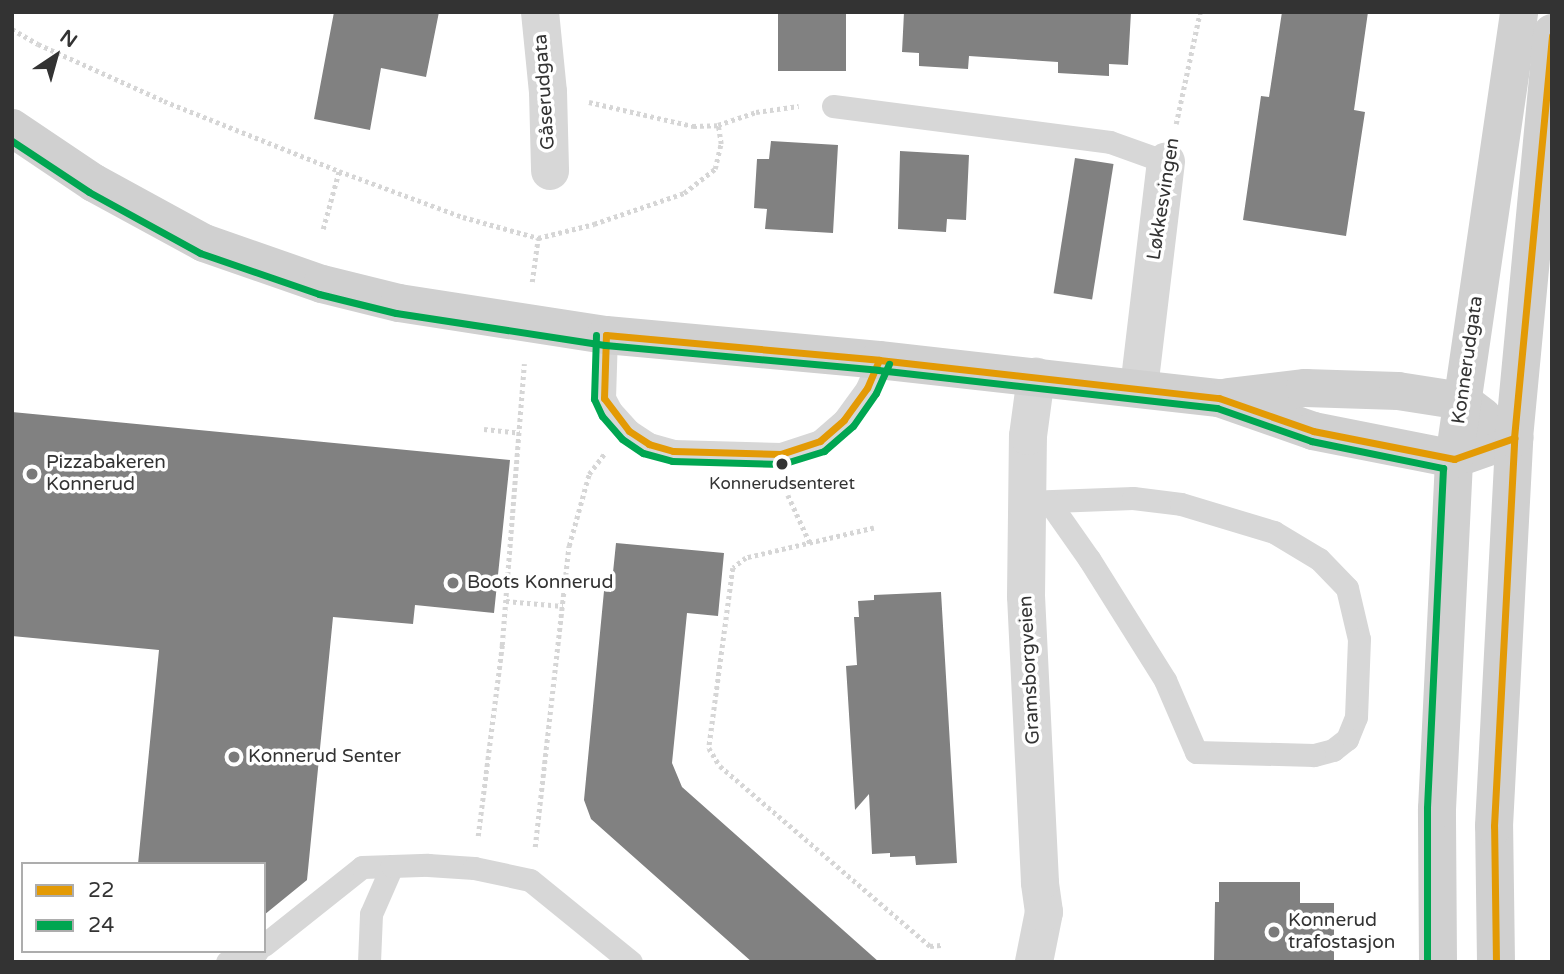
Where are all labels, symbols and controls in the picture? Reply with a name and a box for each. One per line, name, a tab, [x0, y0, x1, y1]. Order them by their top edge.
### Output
north arrow	[21, 21, 91, 91]
text: N	[56, 26, 81, 52]
street label: Gåserudgata	[530, 33, 560, 151]
street label: Løkkesvingen	[1143, 136, 1185, 262]
street label: Konnerudgata	[1448, 294, 1488, 426]
place label: Pizzabakeren Konnerud	[46, 452, 166, 496]
marker: Konnerudsenteret	[775, 457, 789, 471]
marker: Pizzabakeren Konnerud	[24, 466, 40, 482]
place label: Konnerudsenteret	[709, 474, 855, 494]
place label: Boots Konnerud	[467, 572, 613, 594]
marker: Boots Konnerud	[445, 575, 461, 591]
street label: Gramsborgveien	[1015, 595, 1045, 745]
place label: Konnerud Senter	[248, 746, 401, 768]
marker: Konnerud Senter	[226, 749, 242, 765]
legend	[21, 862, 266, 953]
text: 22	[88, 878, 114, 903]
place label: Konnerud trafostasjon	[1288, 910, 1395, 954]
text: 24	[88, 913, 114, 938]
marker: Konnerud trafostasjon	[1266, 924, 1282, 940]

